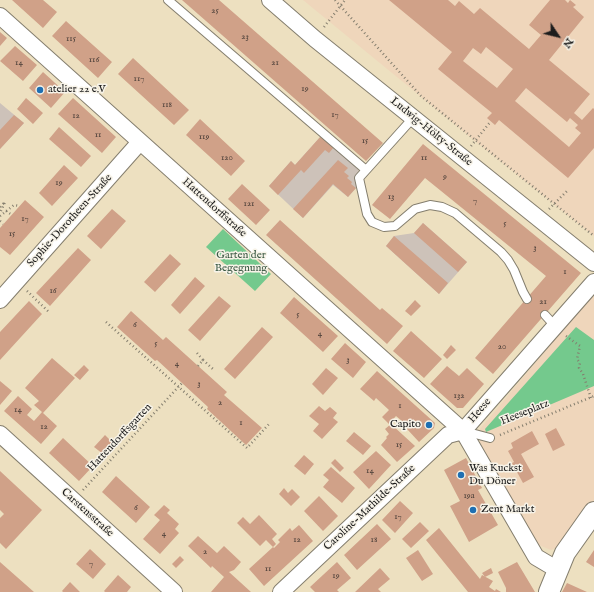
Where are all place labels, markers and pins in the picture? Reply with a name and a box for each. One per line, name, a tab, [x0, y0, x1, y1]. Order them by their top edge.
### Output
place label: atelier 22 e.V	[48, 83, 106, 97]
marker: atelier 22 e.V	[35, 85, 45, 95]
place label: Capito	[390, 418, 421, 432]
marker: Capito	[424, 420, 434, 430]
place label: Was Kuckst Du Döner	[469, 462, 522, 488]
marker: Was Kuckst Du Döner	[456, 470, 466, 480]
place label: Zent Markt	[481, 503, 535, 517]
marker: Zent Markt	[468, 505, 478, 515]

